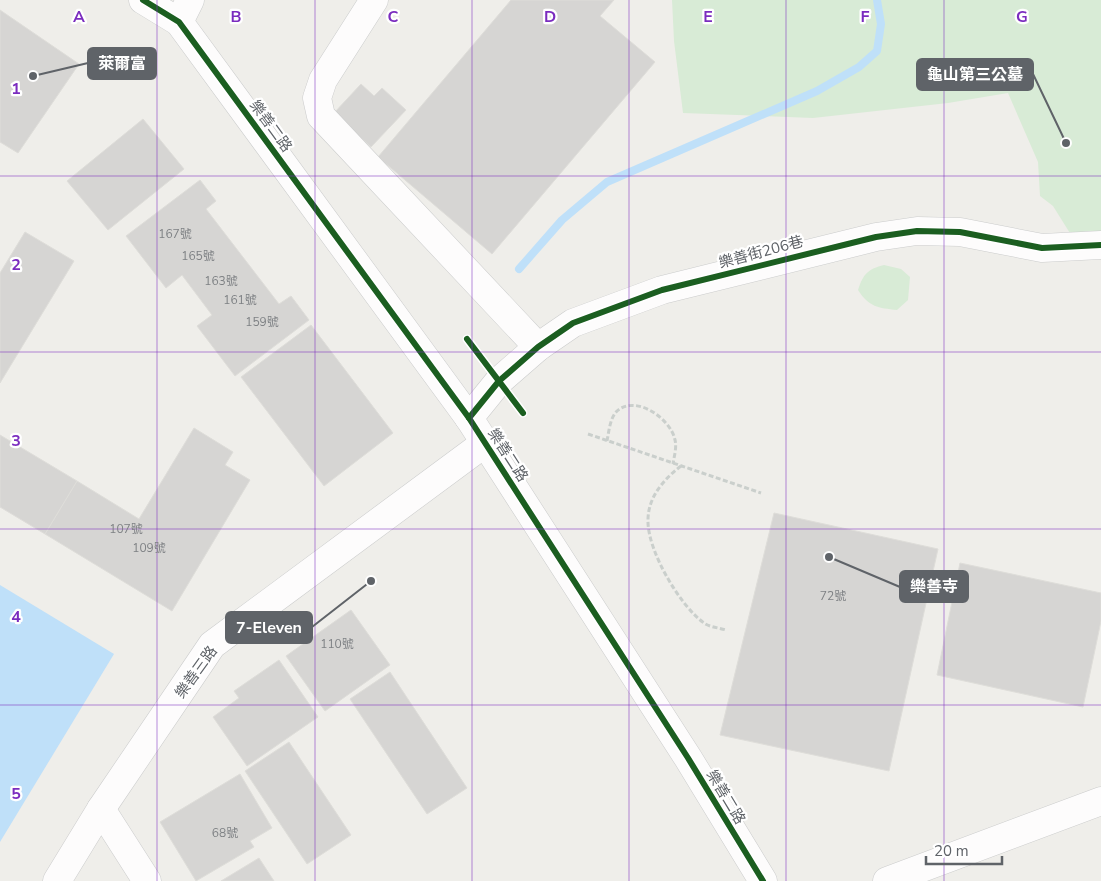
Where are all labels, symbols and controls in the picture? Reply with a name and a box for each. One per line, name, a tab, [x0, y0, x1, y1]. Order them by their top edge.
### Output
text: A	[73, 6, 85, 28]
text: B	[230, 6, 242, 28]
text: C	[388, 6, 399, 28]
text: D	[544, 6, 556, 28]
text: E	[703, 6, 713, 28]
text: F	[861, 6, 870, 28]
text: G	[1016, 6, 1028, 28]
callout: 萊爾富	[88, 48, 156, 79]
text: 萊爾富	[98, 53, 146, 75]
callout: 龜山第三公墓	[917, 59, 1033, 90]
text: 龜山第三公墓	[927, 64, 1023, 86]
text: 1	[11, 78, 21, 100]
street label: 樂善二路	[245, 96, 297, 156]
house number: 167號	[158, 226, 192, 242]
street label: 樂善街206巷	[716, 231, 806, 273]
house number: 165號	[181, 248, 215, 264]
text: 2	[11, 254, 21, 276]
house number: 163號	[204, 273, 238, 289]
house number: 161號	[223, 292, 257, 308]
house number: 159號	[245, 314, 279, 330]
street label: 樂善二路	[483, 424, 533, 486]
text: 3	[11, 430, 21, 452]
house number: 107號	[109, 521, 143, 537]
house number: 109號	[132, 540, 166, 556]
callout: 樂善寺	[900, 571, 968, 602]
text: 樂善寺	[910, 576, 958, 598]
house number: 72號	[820, 588, 846, 604]
text: 4	[11, 606, 21, 628]
callout: 7-Eleven	[226, 612, 312, 643]
text: 7-Eleven	[236, 617, 302, 639]
house number: 110號	[320, 636, 354, 652]
street label: 樂善三路	[170, 642, 222, 702]
street label: 樂善二路	[702, 766, 750, 828]
text: 5	[11, 783, 21, 805]
house number: 68號	[212, 825, 238, 841]
scale bar	[926, 834, 1002, 866]
text: 20 m	[934, 841, 969, 861]

